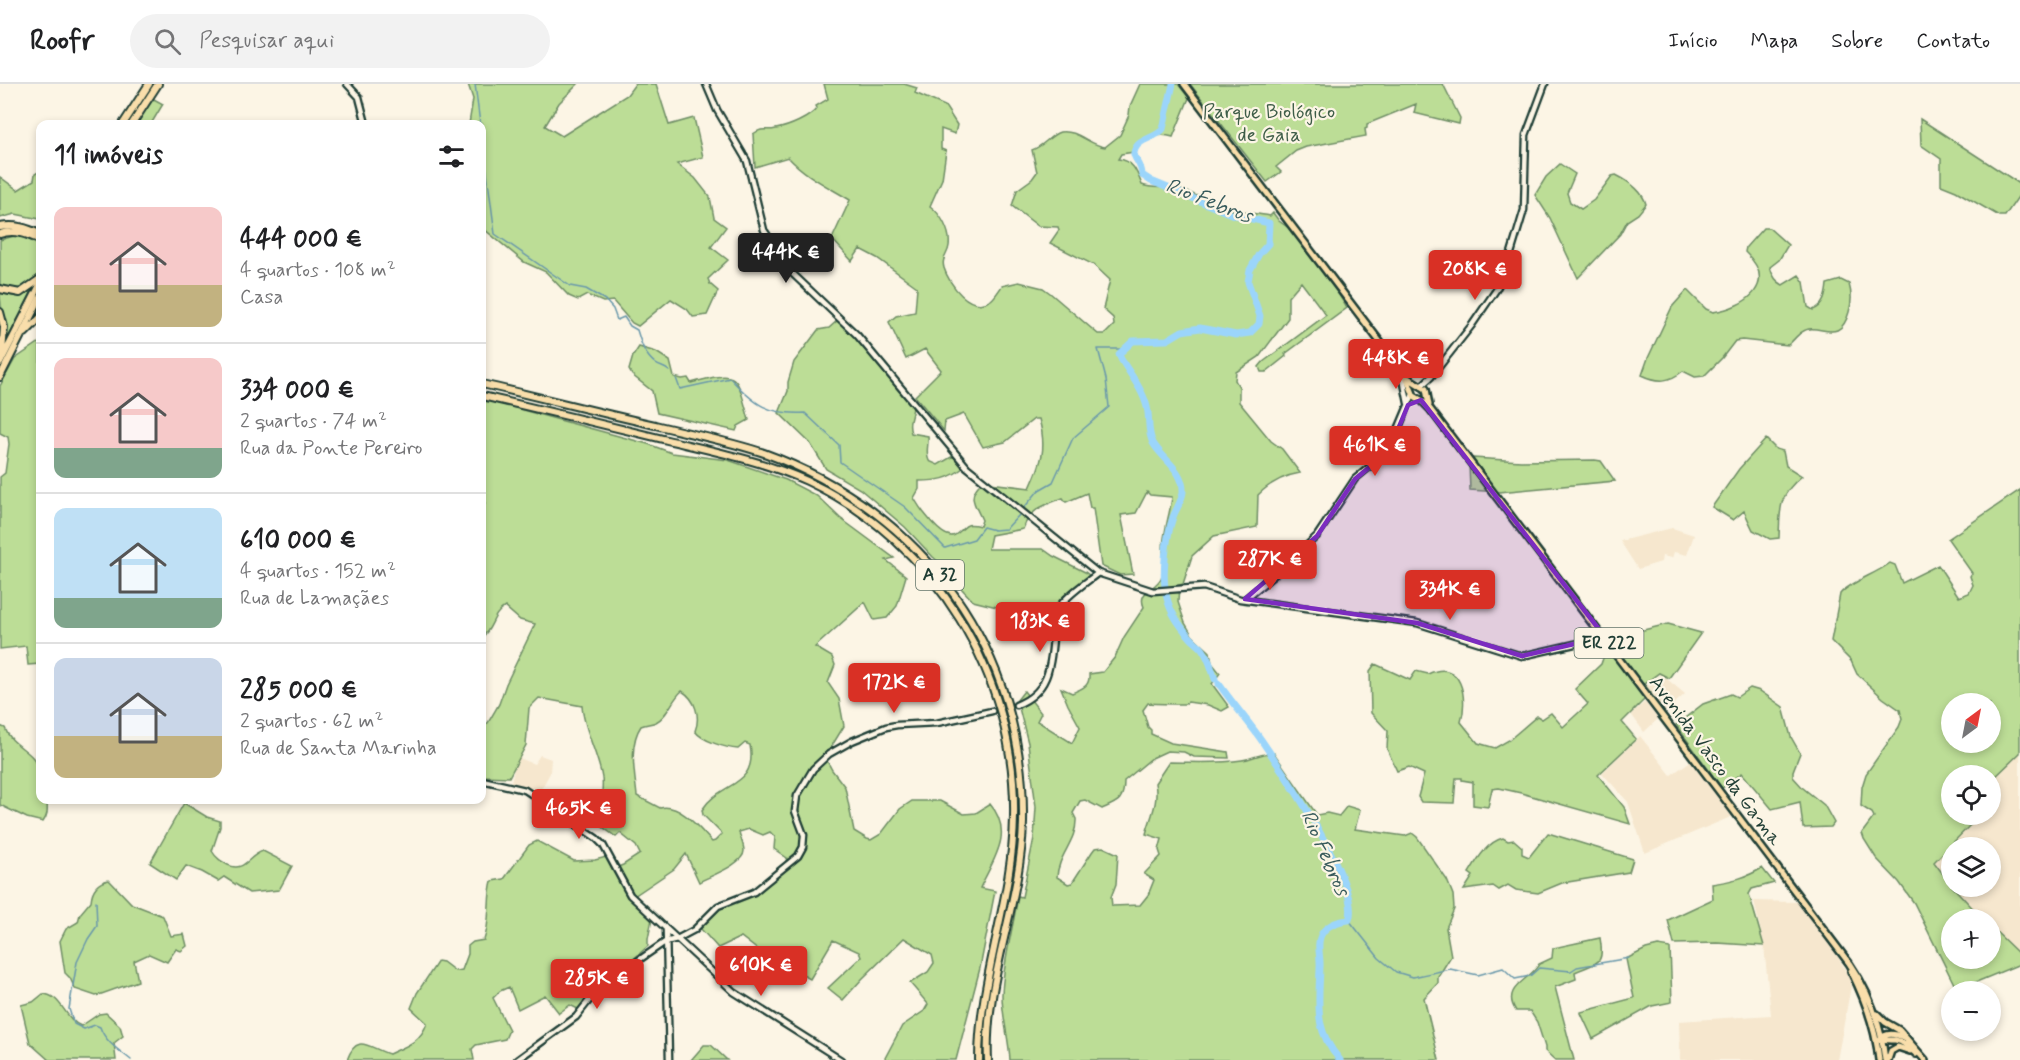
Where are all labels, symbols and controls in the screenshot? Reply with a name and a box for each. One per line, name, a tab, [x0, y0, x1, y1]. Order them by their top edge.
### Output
search box	[130, 14, 550, 68]
text: Roofr	[30, 23, 94, 60]
icon: search	[151, 25, 184, 58]
text: Pesquisar aqui	[199, 27, 334, 55]
text: Início	[1668, 27, 1718, 55]
text: Mapa	[1751, 27, 1798, 55]
text: Sobre	[1831, 27, 1883, 55]
text: Contato	[1916, 27, 1990, 55]
park label: Parque Biológico de Gaia	[1203, 99, 1335, 149]
text: 11 imóveis	[54, 139, 163, 173]
icon: filters	[435, 140, 468, 173]
water label: Rio Febros	[1162, 172, 1258, 231]
text: 444 000 €	[240, 223, 362, 257]
icon: home	[102, 231, 174, 303]
pin: 444K €	[737, 233, 835, 284]
text: 444K €	[752, 239, 820, 266]
pin: 208K €	[1426, 250, 1524, 301]
text: 208K €	[1443, 256, 1507, 283]
text: 4 quartos · 108 m²	[240, 257, 396, 284]
text: Casa	[240, 284, 283, 311]
pin: 448K €	[1347, 339, 1445, 390]
text: 448K €	[1362, 345, 1430, 372]
text: 334 000 €	[240, 374, 354, 408]
icon: home	[102, 382, 174, 454]
text: 2 quartos · 74 m²	[240, 408, 387, 435]
pin: 461K €	[1326, 426, 1424, 477]
text: 461K €	[1343, 432, 1407, 459]
text: Rua da Ponte Pereiro	[240, 435, 422, 462]
text: 610 000 €	[240, 524, 356, 558]
icon: home	[102, 532, 174, 604]
pin: 287K €	[1221, 540, 1319, 591]
text: 287K €	[1238, 546, 1302, 573]
text: 4 quartos · 152 m²	[240, 558, 396, 585]
road number: A 32	[916, 560, 964, 590]
pin: 334K €	[1401, 570, 1499, 621]
text: 334K €	[1419, 576, 1481, 603]
text: Rua de Lamaçães	[240, 585, 389, 612]
pin: 183K €	[991, 602, 1089, 653]
text: 183K €	[1010, 608, 1070, 635]
road number: ER 222	[1574, 628, 1644, 658]
pin: 172K €	[845, 663, 943, 714]
text: 172K €	[862, 669, 926, 696]
street label: Avenida Vasco da Gama	[1642, 671, 1788, 852]
text: 285 000 €	[240, 674, 358, 708]
icon: home	[102, 682, 174, 754]
north arrow	[1941, 693, 2001, 753]
map controls	[1941, 693, 2001, 1041]
text: 2 quartos · 62 m²	[240, 708, 383, 735]
text: Rua de Santa Marinha	[240, 735, 437, 762]
button: locate	[1941, 765, 2001, 825]
pin: 465K €	[530, 789, 628, 840]
text: 465K €	[546, 795, 612, 822]
water label: Rio Febros	[1294, 806, 1357, 902]
button: layers	[1941, 837, 2001, 897]
button: +	[1941, 909, 2001, 969]
pin: 610K €	[712, 946, 810, 997]
text: 610K €	[729, 952, 793, 979]
pin: 285K €	[548, 959, 646, 1010]
text: 285K €	[565, 965, 629, 992]
button: −	[1941, 981, 2001, 1041]

